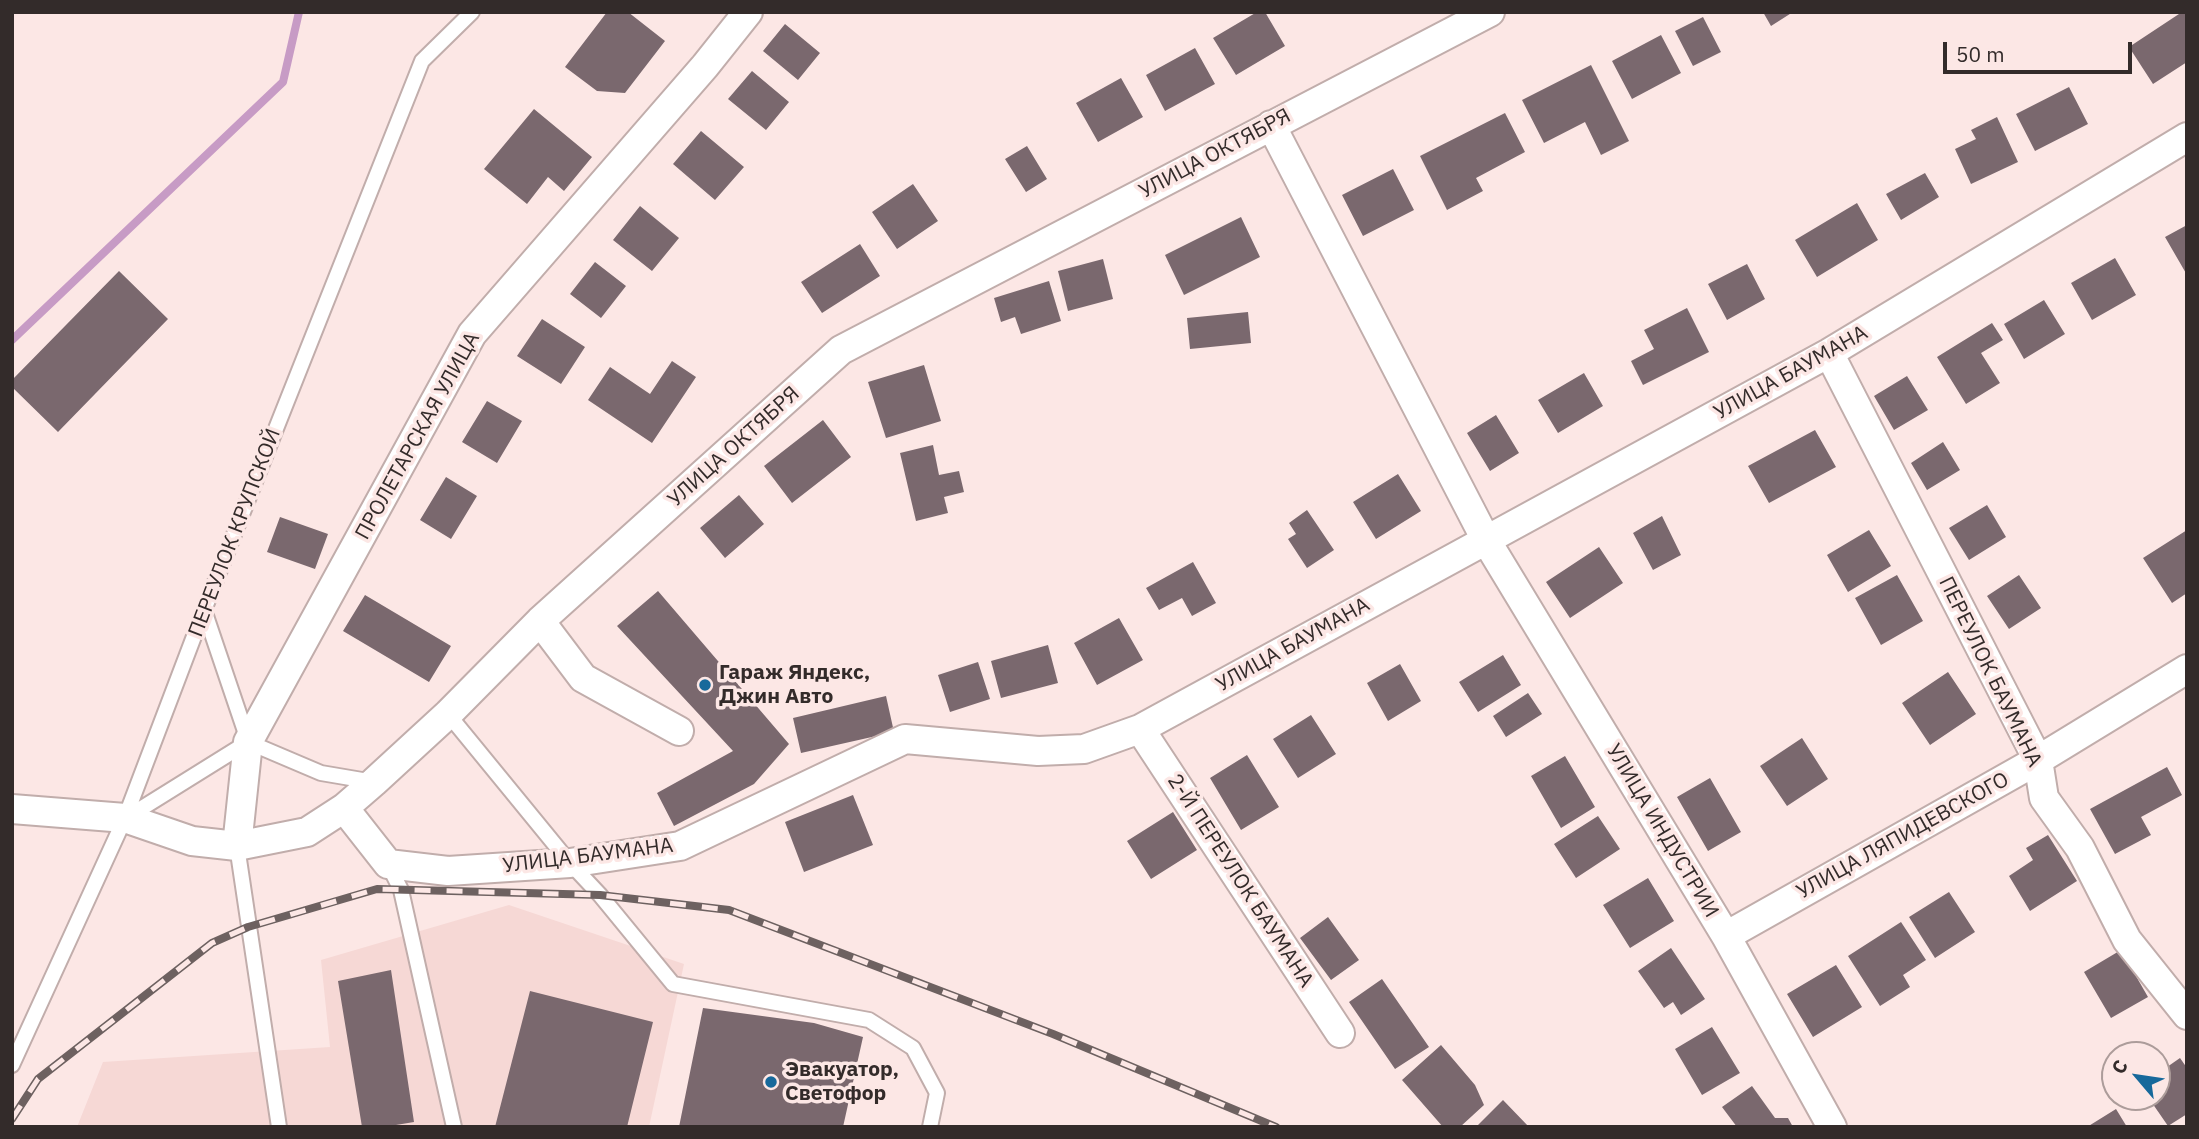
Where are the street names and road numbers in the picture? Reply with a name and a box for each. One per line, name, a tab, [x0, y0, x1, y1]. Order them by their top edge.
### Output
street label: УЛИЦА ОКТЯБРЯ	[1135, 103, 1295, 205]
street label: УЛИЦА БАУМАНА	[1710, 320, 1872, 426]
street label: ПРОЛЕТАРСКАЯ УЛИЦА	[350, 328, 486, 544]
street label: УЛИЦА ОКТЯБРЯ	[663, 381, 805, 513]
street label: ПЕРЕУЛОК КРУПСКОЙ	[184, 425, 286, 641]
street label: ПЕРЕУЛОК БАУМАНА	[1933, 573, 2047, 771]
street label: УЛИЦА БАУМАНА	[1212, 592, 1374, 698]
street label: УЛИЦА ИНДУСТРИИ	[1600, 740, 1724, 922]
street label: УЛИЦА ЛЯПИДЕВСКОГО	[1792, 767, 2014, 905]
street label: 2-Й ПЕРЕУЛОК БАУМАНА	[1162, 770, 1318, 992]
street label: УЛИЦА БАУМАНА	[501, 833, 675, 879]

